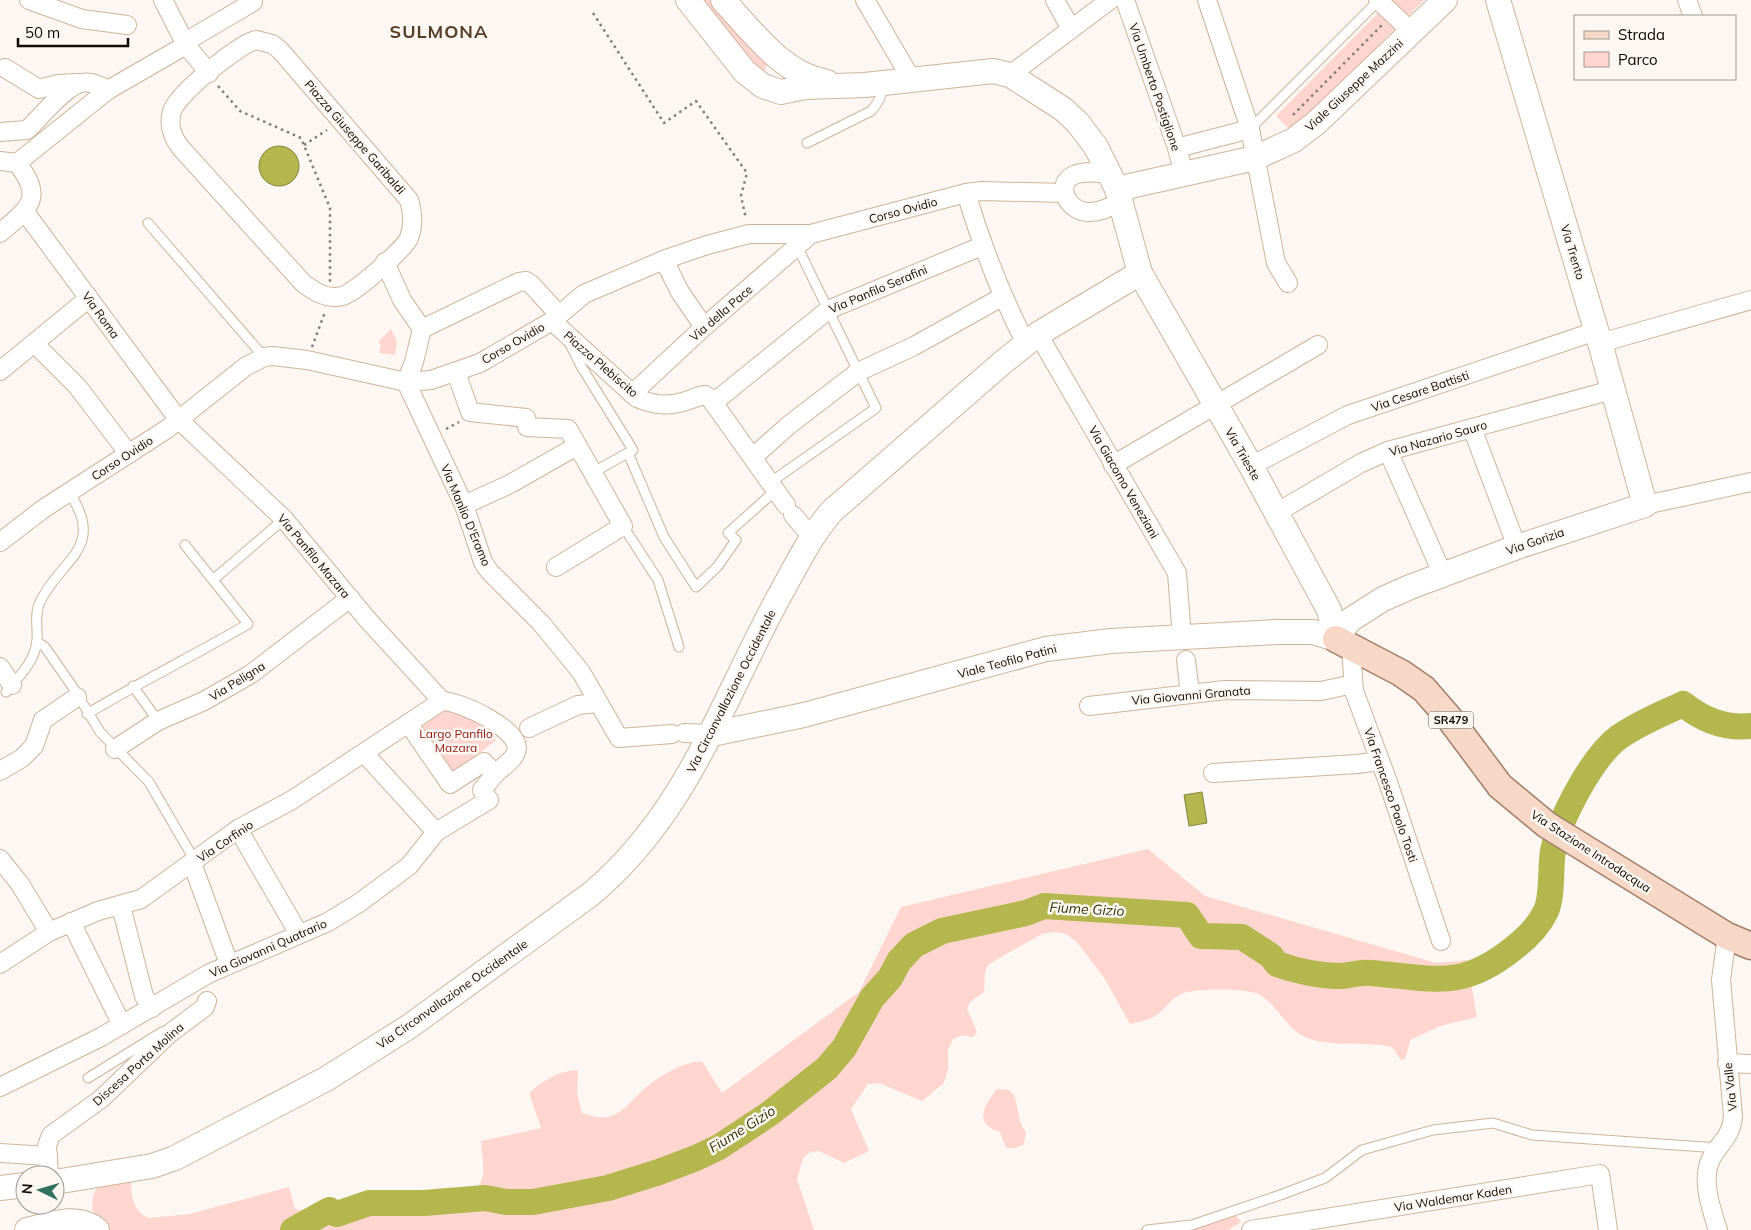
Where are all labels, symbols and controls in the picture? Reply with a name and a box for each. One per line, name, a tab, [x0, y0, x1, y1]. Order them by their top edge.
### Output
scale bar	[18, 15, 128, 47]
legend	[1574, 15, 1736, 80]
district label: SULMONA	[390, 20, 488, 43]
street label: Via Umberto Postiglione	[1126, 21, 1184, 153]
text: 50 m	[25, 23, 60, 42]
text: Strada	[1618, 25, 1665, 44]
street label: Viale Giuseppe Mazzini	[1302, 36, 1406, 134]
text: Parco	[1618, 50, 1658, 69]
street label: Piazza Giuseppe Garibaldi	[301, 77, 409, 197]
street label: Corso Ovidio	[867, 194, 939, 226]
street label: Via Trento	[1558, 223, 1589, 281]
street label: Via Panfilo Serafini	[827, 261, 930, 316]
street label: Via della Pace	[686, 282, 756, 344]
street label: Via Roma	[79, 289, 123, 341]
street label: Corso Ovidio	[479, 319, 547, 367]
street label: Piazza Plebiscito	[561, 328, 641, 400]
street label: Via Cesare Battisti	[1369, 367, 1471, 415]
street label: Via Nazario Sauro	[1387, 417, 1489, 459]
street label: Via Giacomo Veneziani	[1086, 423, 1162, 541]
street label: Via Trieste	[1222, 425, 1264, 483]
street label: Corso Ovidio	[88, 432, 156, 483]
street label: Via Manlio D'Eramo	[438, 462, 494, 568]
street label: Via Panfilo Mazara	[274, 511, 354, 601]
street label: Via Gorizia	[1504, 524, 1566, 558]
street label: Via Circonvallazione Occidentale	[683, 607, 779, 775]
street label: Viale Teofilo Patini	[956, 641, 1058, 681]
street label: Via Peligna	[206, 658, 268, 704]
street label: Via Giovanni Granata	[1131, 682, 1251, 708]
road number: SR479	[1428, 712, 1474, 728]
park label: Largo Panfilo Mazara	[419, 726, 493, 755]
street label: Via Francesco Paolo Tosti	[1361, 726, 1421, 864]
street label: Via Stazione Introdacqua	[1528, 807, 1654, 895]
street label: Via Corfinio	[194, 817, 256, 865]
water label: Fiume Gizio	[1049, 898, 1125, 920]
street label: Via Giovanni Quatrario	[207, 915, 329, 981]
street label: Via Circonvallazione Occidentale	[374, 936, 530, 1052]
street label: Discesa Porta Molina	[89, 1019, 187, 1109]
street label: Via Valle	[1720, 1062, 1740, 1112]
water label: Fiume Gizio	[705, 1101, 779, 1157]
north arrow	[15, 1165, 65, 1215]
street label: Via Waldemar Kaden	[1393, 1181, 1513, 1215]
text: N	[18, 1183, 36, 1195]

